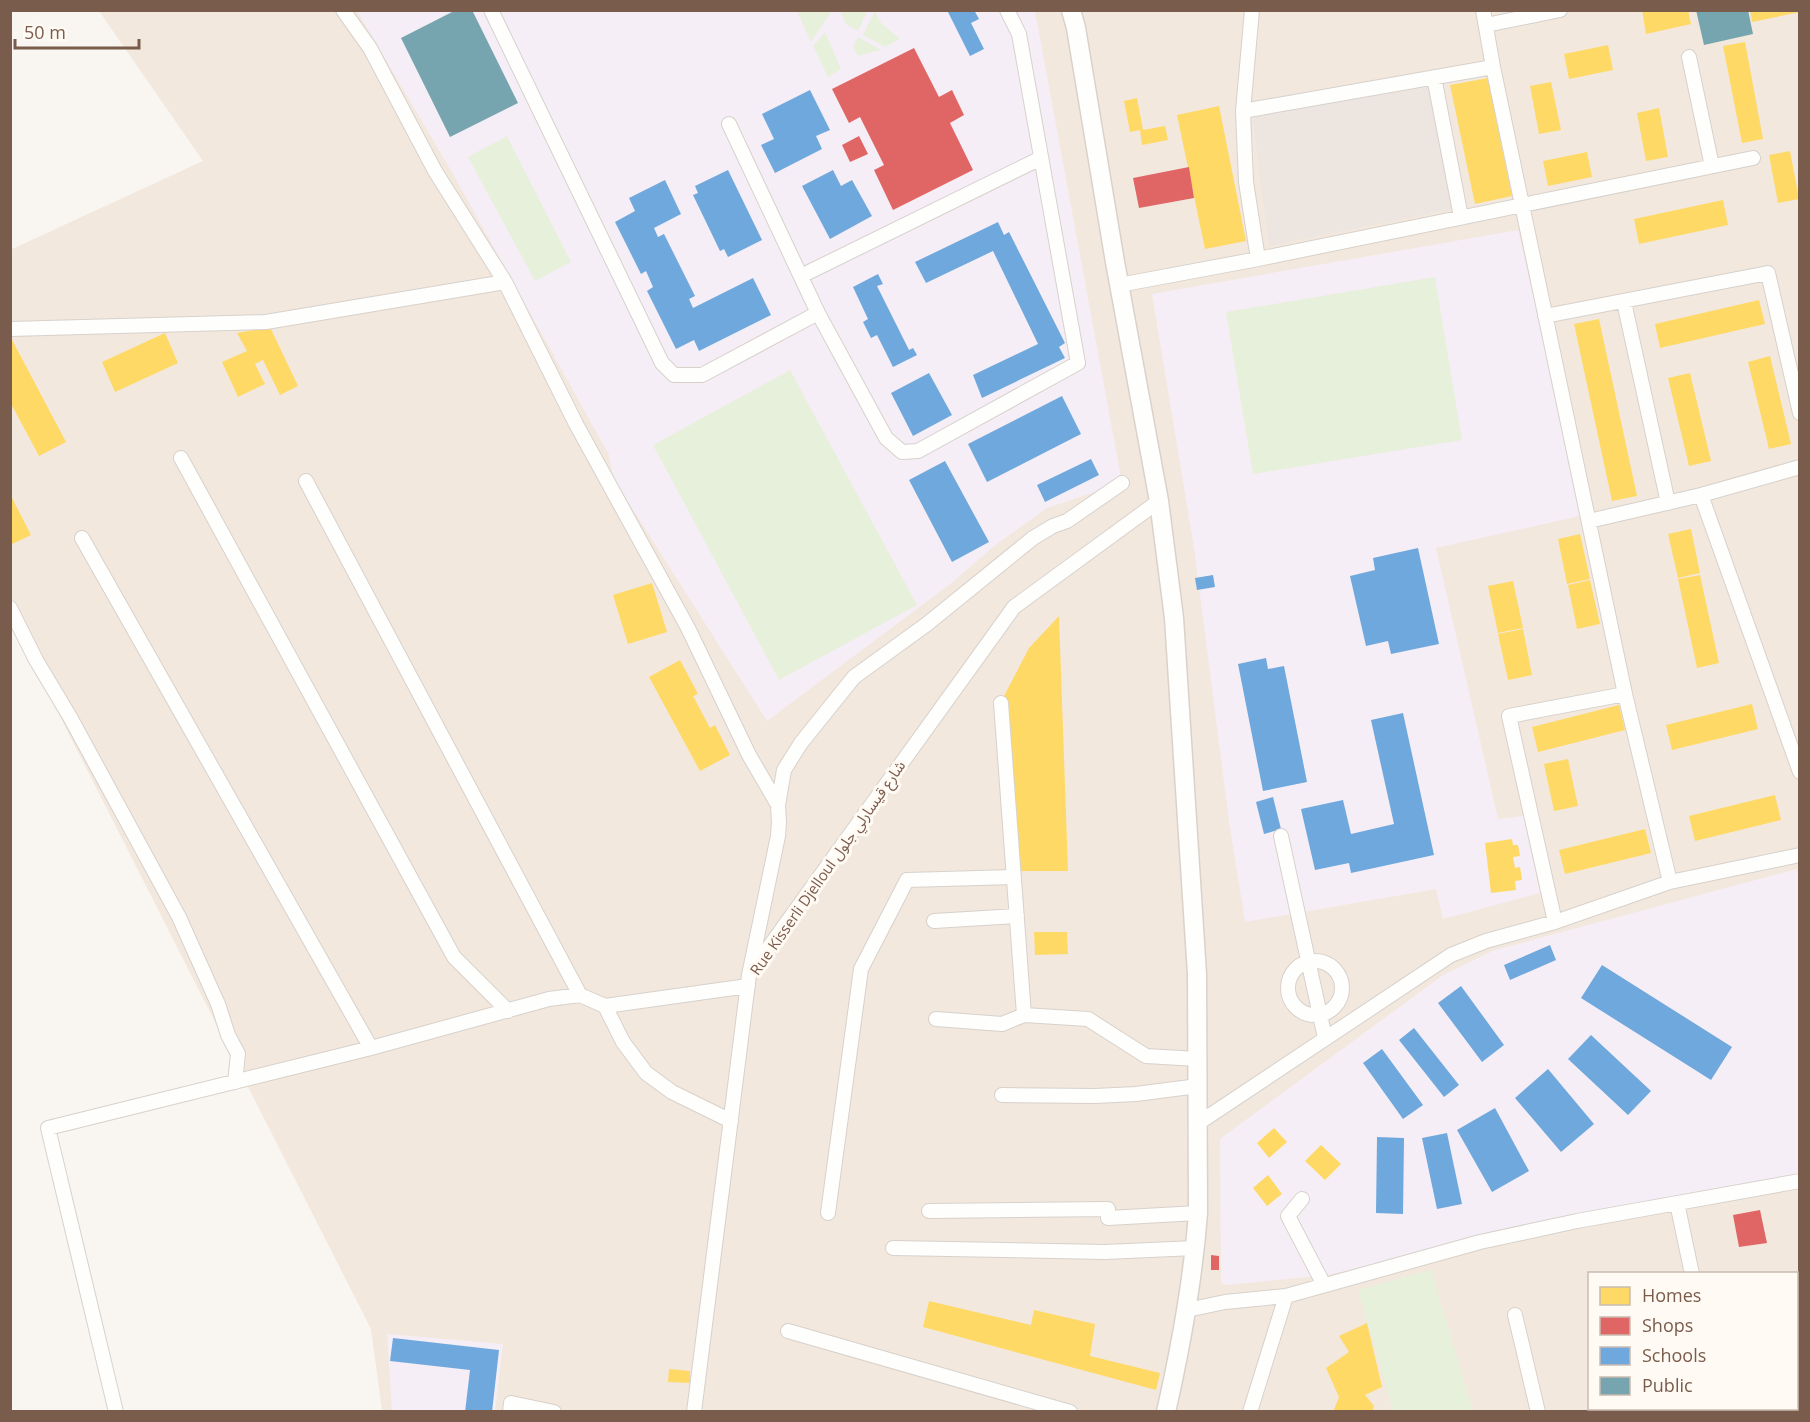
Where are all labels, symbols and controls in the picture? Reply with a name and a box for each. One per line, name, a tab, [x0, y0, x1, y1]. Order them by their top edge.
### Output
scale bar	[15, 12, 140, 50]
text: 50 m	[24, 20, 66, 44]
street label: Rue Kisserli Djelloul شارع قيسارلي جلول	[745, 756, 912, 981]
legend	[1588, 1272, 1798, 1410]
text: Homes	[1642, 1283, 1701, 1307]
text: Shops	[1642, 1313, 1693, 1337]
text: Schools	[1642, 1343, 1706, 1367]
text: Public	[1642, 1373, 1693, 1397]

